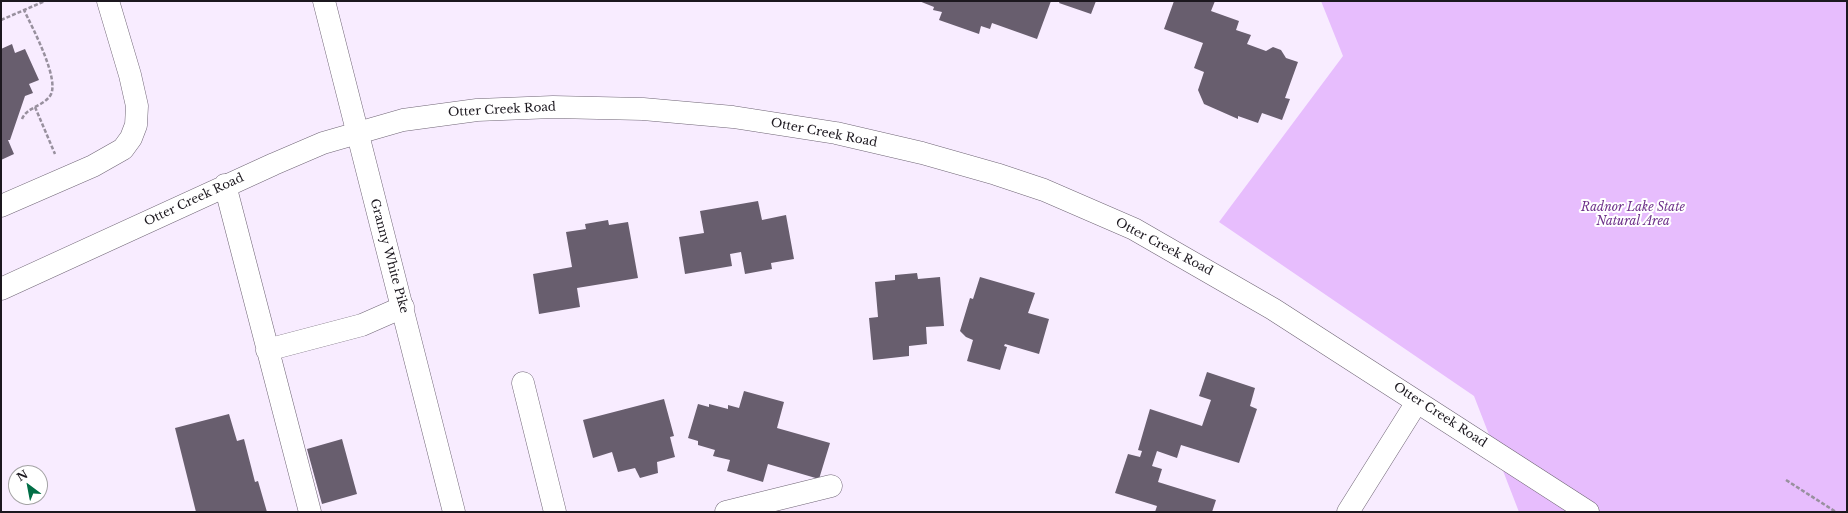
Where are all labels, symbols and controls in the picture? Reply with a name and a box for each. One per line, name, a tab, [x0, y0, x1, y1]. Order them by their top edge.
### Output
street label: Otter Creek Road	[448, 100, 556, 120]
street label: Otter Creek Road	[770, 116, 878, 150]
street label: Otter Creek Road	[142, 171, 246, 229]
street label: Granny White Pike	[367, 197, 411, 315]
park label: Radnor Lake State Natural Area	[1581, 201, 1685, 229]
street label: Otter Creek Road	[1113, 215, 1215, 279]
street label: Otter Creek Road	[1391, 379, 1489, 451]
north arrow	[8, 465, 48, 505]
text: N	[14, 467, 30, 484]

